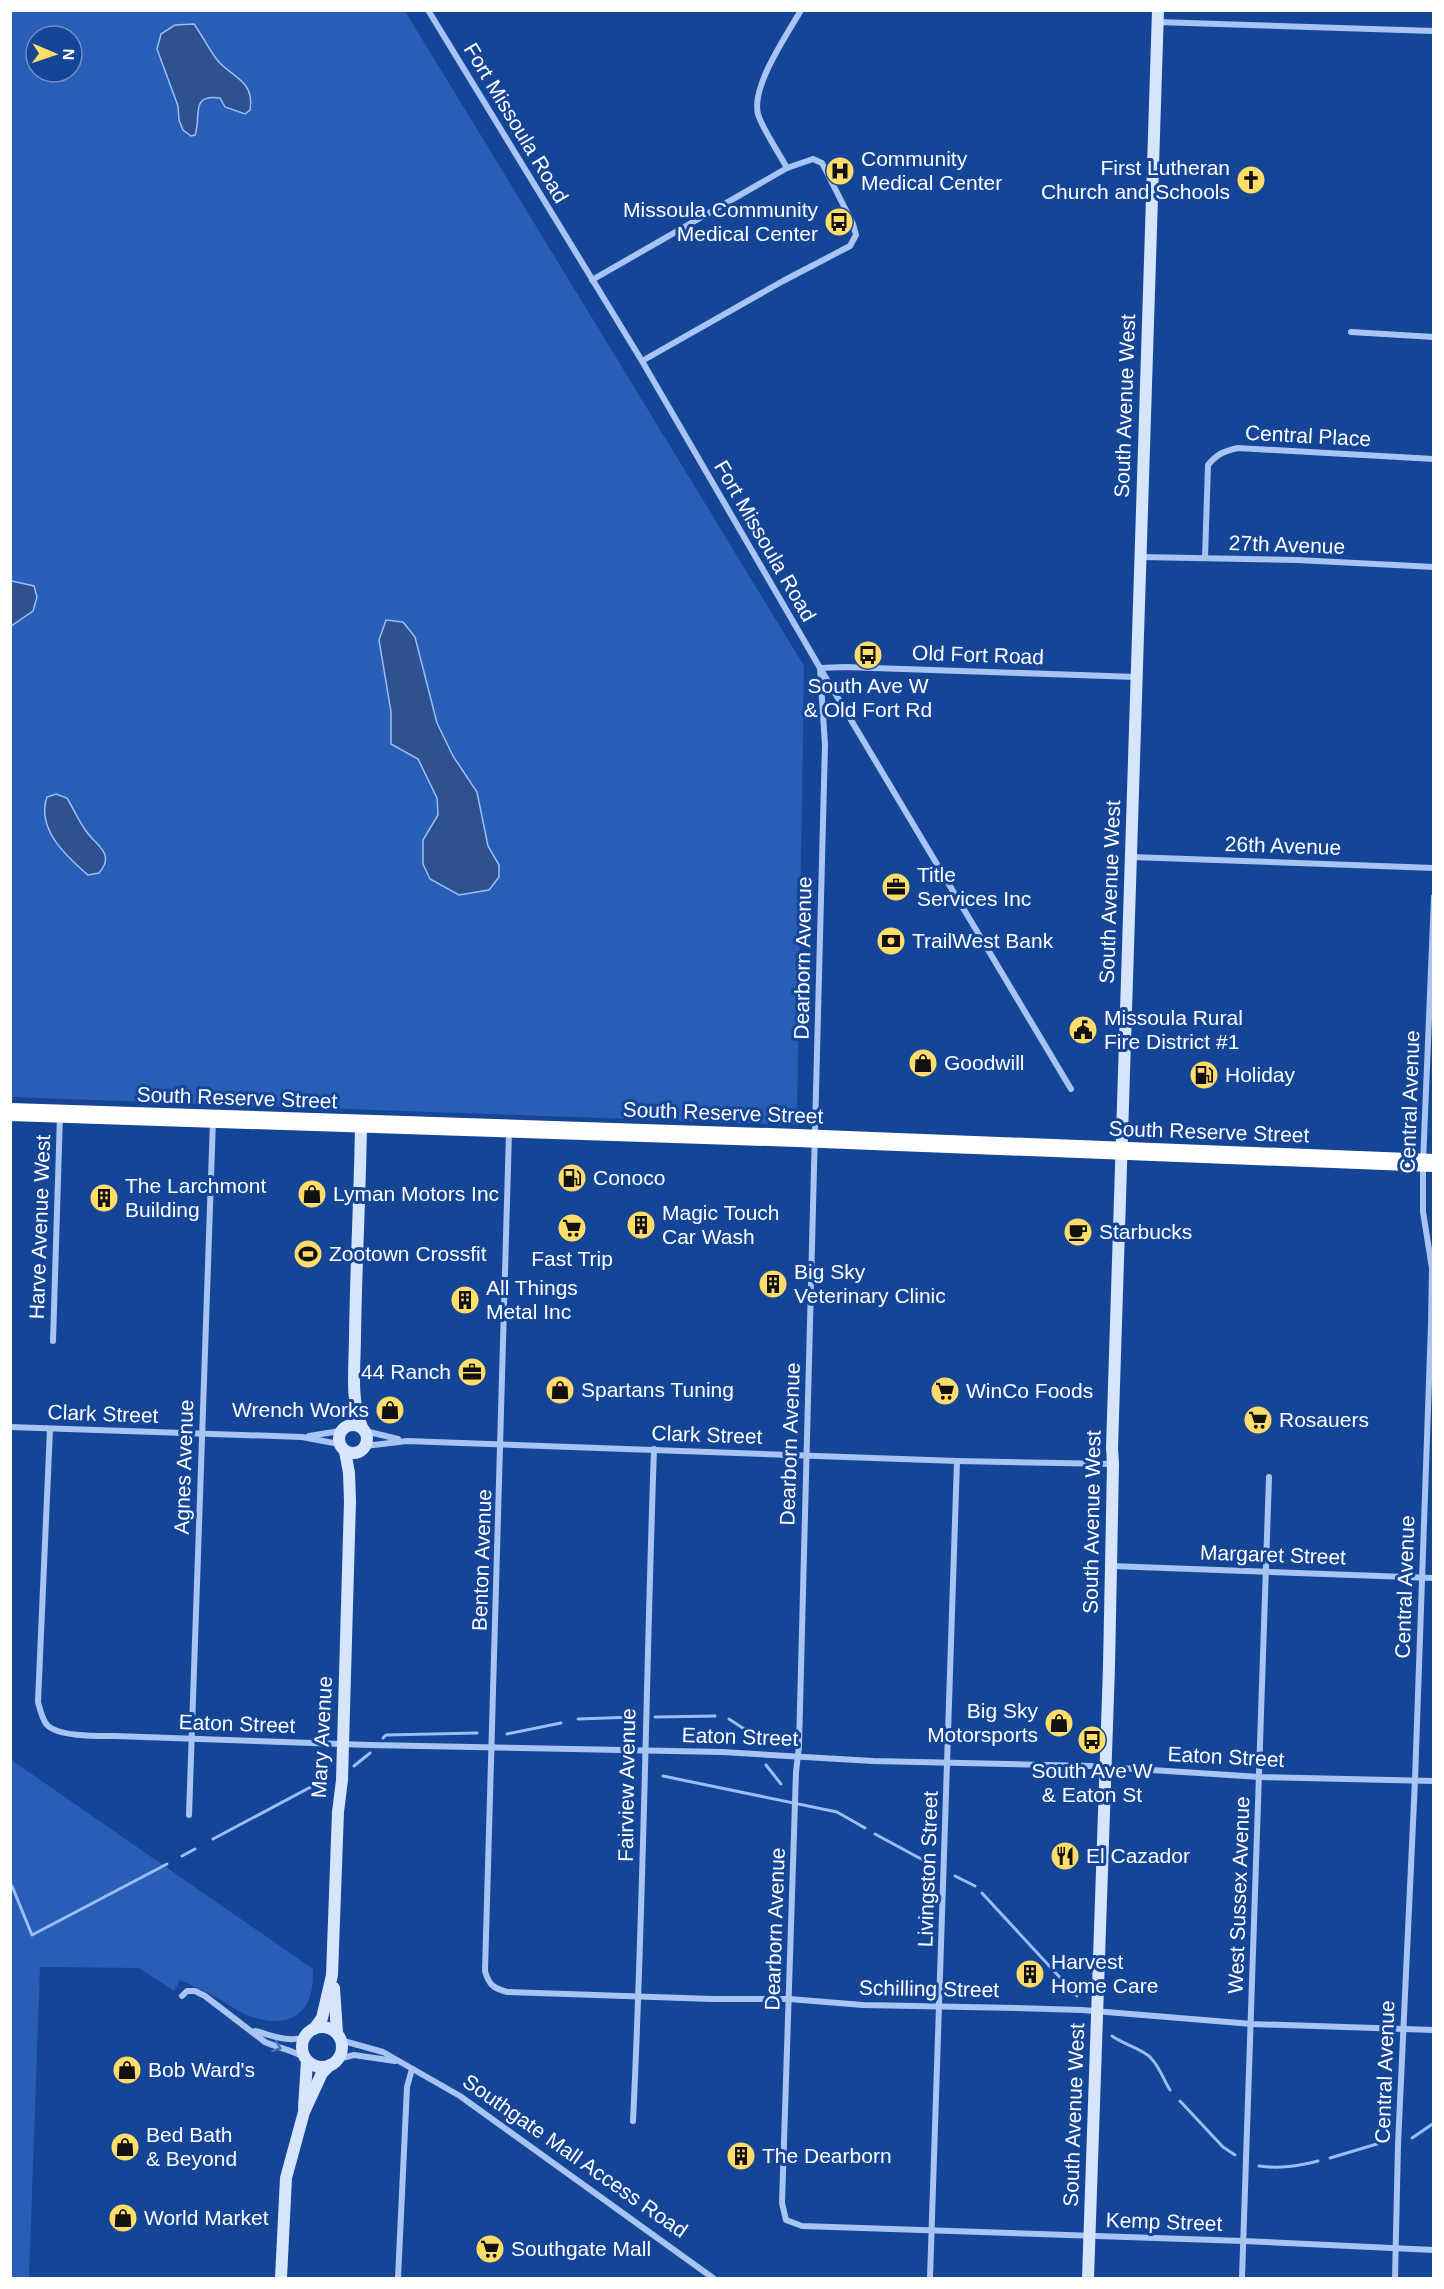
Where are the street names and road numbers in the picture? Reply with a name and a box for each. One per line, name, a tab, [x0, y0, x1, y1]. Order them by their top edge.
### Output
street label: Fort Missoula Road	[460, 39, 573, 207]
street label: South Avenue West	[1110, 314, 1139, 498]
street label: Central Place	[1244, 421, 1372, 450]
street label: Fort Missoula Road	[710, 456, 821, 625]
street label: 27th Avenue	[1228, 531, 1346, 558]
street label: Old Fort Road	[912, 641, 1044, 668]
street label: South Avenue West	[1095, 800, 1124, 984]
street label: 26th Avenue	[1224, 832, 1342, 859]
street label: Dearborn Avenue	[790, 876, 815, 1040]
street label: Central Avenue	[1396, 1030, 1423, 1174]
street label: South Reserve Street	[136, 1083, 338, 1113]
street label: South Reserve Street	[622, 1098, 824, 1128]
street label: South Reserve Street	[1108, 1117, 1310, 1147]
street label: Harve Avenue West	[25, 1134, 54, 1320]
street label: Dearborn Avenue	[775, 1362, 804, 1526]
street label: Agnes Avenue	[170, 1399, 197, 1535]
street label: Clark Street	[47, 1400, 159, 1427]
street label: Clark Street	[651, 1421, 763, 1448]
street label: South Avenue West	[1078, 1430, 1105, 1614]
street label: Benton Avenue	[468, 1489, 495, 1631]
street label: Central Avenue	[1391, 1515, 1418, 1659]
street label: Margaret Street	[1200, 1540, 1346, 1569]
street label: Mary Avenue	[307, 1675, 336, 1799]
street label: Fairview Avenue	[614, 1708, 639, 1862]
street label: Eaton Street	[178, 1710, 296, 1737]
street label: Eaton Street	[681, 1723, 799, 1750]
street label: Eaton Street	[1167, 1742, 1285, 1771]
street label: Livingston Street	[913, 1790, 942, 1948]
street label: West Sussex Avenue	[1224, 1796, 1253, 1994]
street label: Dearborn Avenue	[760, 1847, 789, 2011]
street label: Schilling Street	[859, 1976, 999, 2001]
street label: Central Avenue	[1371, 2000, 1398, 2144]
street label: South Avenue West	[1059, 2023, 1088, 2207]
street label: Southgate Mall Access Road	[459, 2069, 692, 2242]
street label: Kemp Street	[1105, 2208, 1223, 2235]

